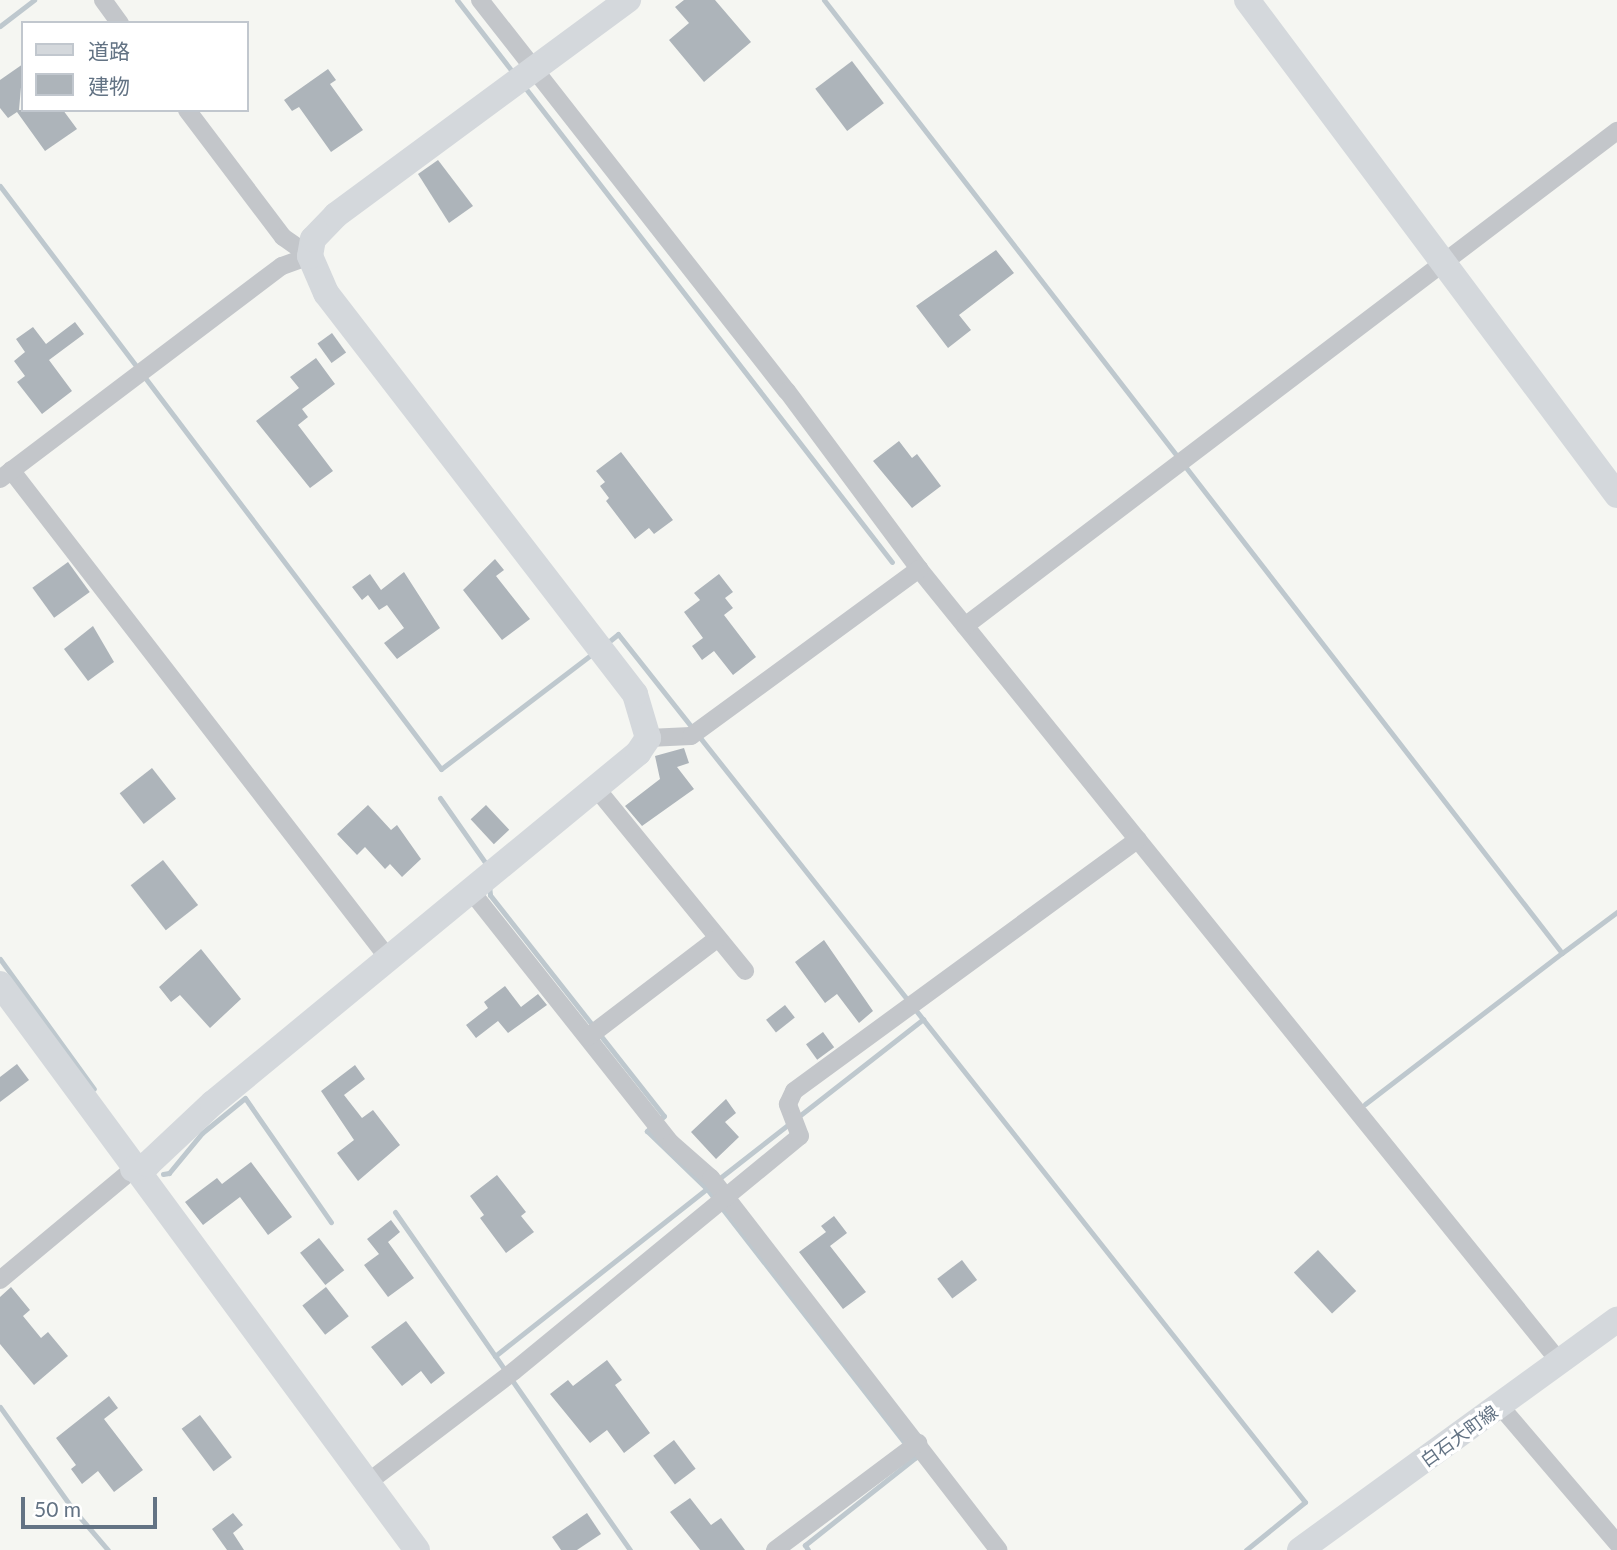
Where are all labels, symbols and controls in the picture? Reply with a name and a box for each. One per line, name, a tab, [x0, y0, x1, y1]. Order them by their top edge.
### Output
legend	[21, 21, 248, 112]
text: 道路	[88, 38, 130, 63]
text: 建物	[88, 73, 130, 98]
street label: 白石大町線	[1416, 1401, 1502, 1471]
scale bar	[24, 1484, 161, 1528]
text: 50 m	[34, 1496, 81, 1521]

